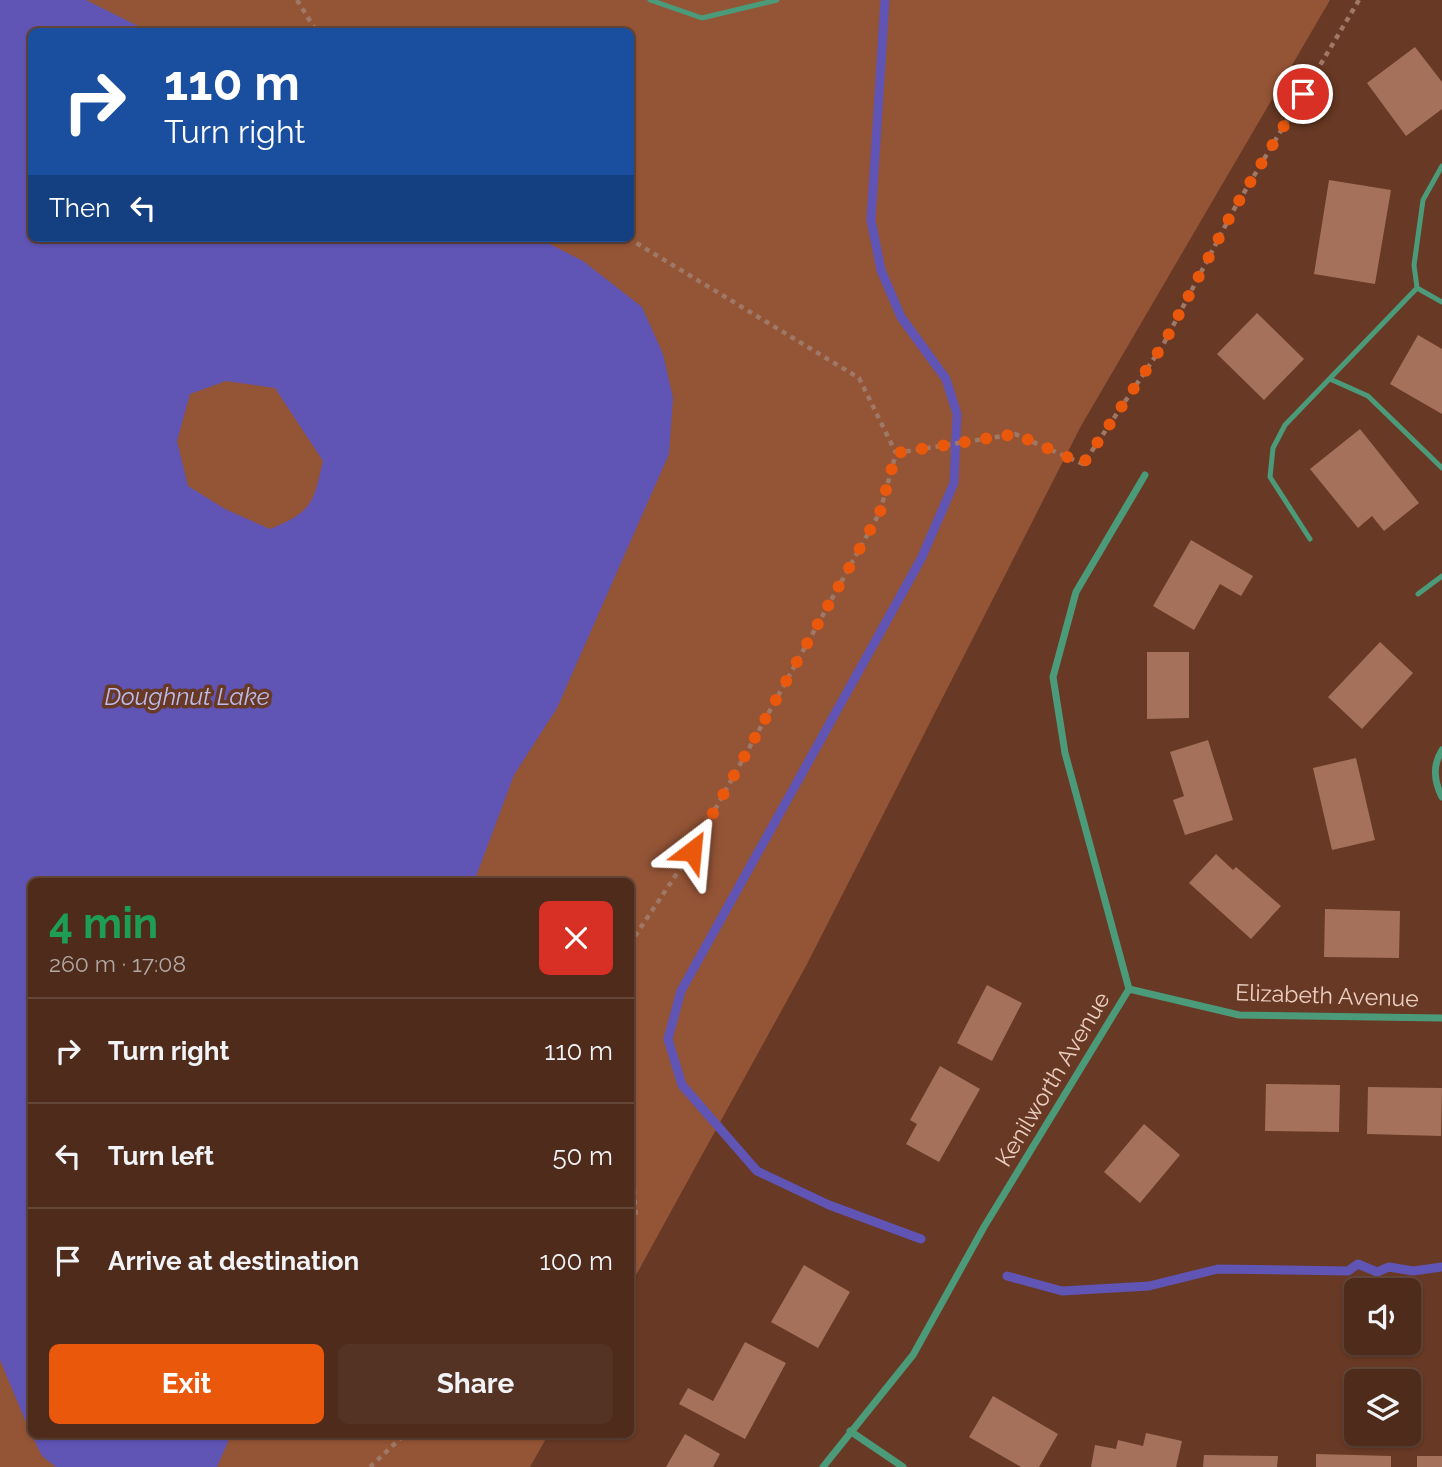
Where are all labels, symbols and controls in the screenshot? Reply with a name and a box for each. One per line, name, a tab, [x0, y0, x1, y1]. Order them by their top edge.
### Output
text: 110 m	[164, 54, 300, 111]
icon: right	[49, 56, 140, 147]
pin	[1273, 64, 1333, 124]
icon: arrive	[1284, 75, 1322, 113]
text: Turn right	[164, 113, 305, 150]
icon: left	[124, 189, 162, 227]
text: Then	[49, 193, 110, 223]
water label: Doughnut Lake	[104, 682, 270, 711]
position arrow	[655, 814, 729, 888]
text: 4 min	[49, 899, 158, 948]
button: close	[539, 901, 613, 975]
text: 260 m · 17:08	[49, 950, 186, 977]
street label: Elizabeth Avenue	[1235, 978, 1419, 1012]
street label: Kenilworth Avenue	[989, 987, 1115, 1171]
icon: right	[49, 1032, 87, 1070]
text: Turn right	[108, 1036, 229, 1066]
text: 110 m	[544, 1036, 613, 1066]
icon: left	[49, 1137, 87, 1175]
text: Turn left	[108, 1141, 214, 1171]
text: 50 m	[552, 1141, 613, 1171]
icon: arrive	[49, 1242, 87, 1280]
text: Arrive at destination	[108, 1246, 359, 1276]
text: 100 m	[540, 1246, 613, 1276]
map controls	[1344, 1278, 1421, 1446]
button: sound	[1344, 1278, 1421, 1355]
button: Exit	[49, 1344, 324, 1424]
button: Share	[338, 1344, 613, 1424]
button: layers	[1344, 1369, 1421, 1446]

